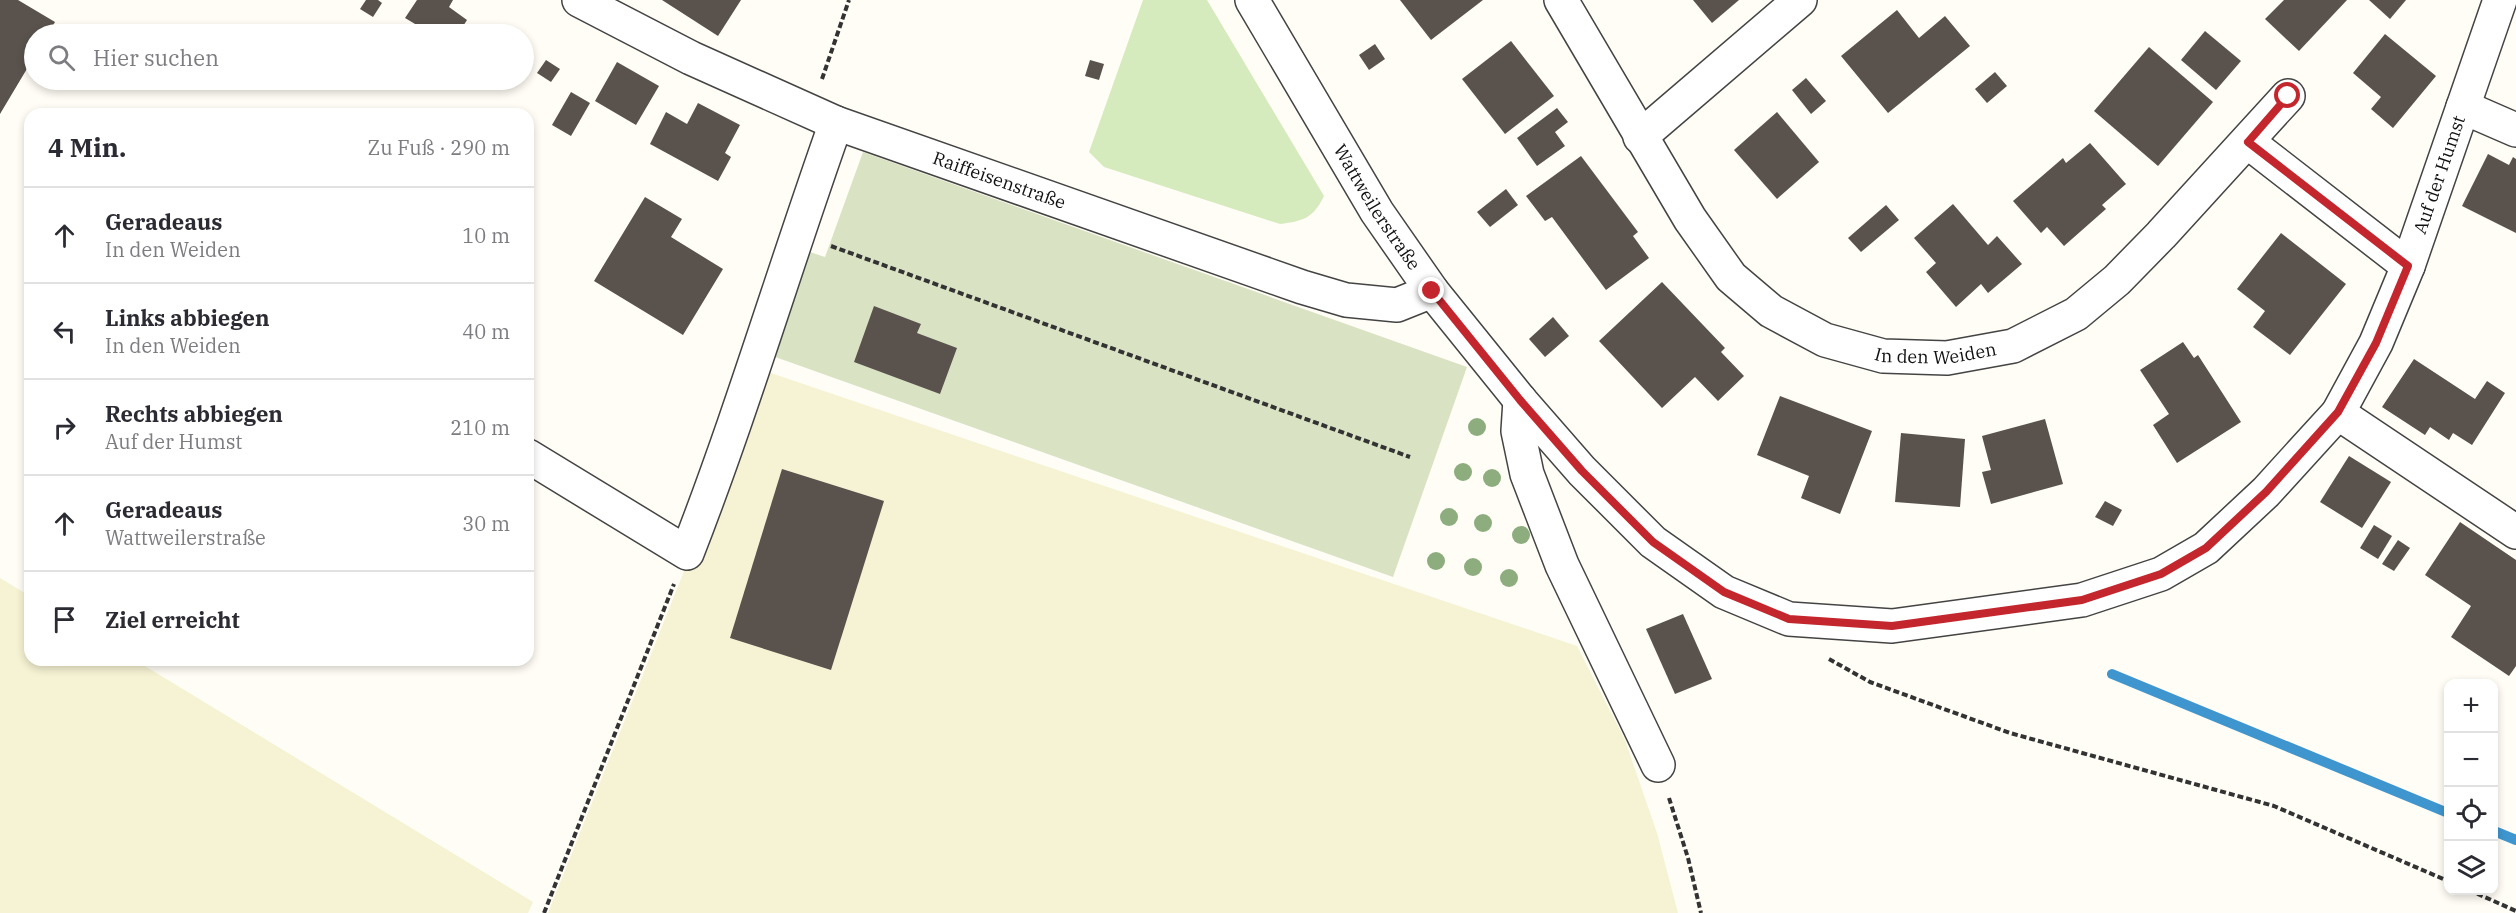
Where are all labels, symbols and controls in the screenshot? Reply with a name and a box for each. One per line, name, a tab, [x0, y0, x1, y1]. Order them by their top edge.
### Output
search box	[24, 24, 534, 90]
icon: search	[45, 41, 78, 74]
text: Hier suchen	[93, 43, 219, 72]
route start	[2274, 82, 2300, 108]
street label: Auf der Humst	[2408, 112, 2470, 237]
text: 4 Min.	[48, 130, 126, 164]
text: Zu Fuß · 290 m	[368, 134, 510, 161]
street label: Wattweilerstraße	[1329, 140, 1426, 274]
street label: Raiffeisenstraße	[930, 146, 1069, 214]
text: Geradeaus	[105, 207, 222, 236]
icon: ahead	[48, 219, 81, 252]
text: 10 m	[462, 222, 510, 249]
text: In den Weiden	[105, 236, 241, 263]
route end	[1418, 277, 1444, 303]
text: Links abbiegen	[105, 303, 270, 332]
icon: left	[48, 315, 81, 348]
text: 40 m	[462, 318, 510, 345]
text: In den Weiden	[105, 332, 241, 359]
street label: In den Weiden	[1872, 337, 1998, 369]
text: Rechts abbiegen	[105, 399, 283, 428]
icon: right	[48, 411, 81, 444]
text: 210 m	[450, 414, 510, 441]
text: Auf der Humst	[105, 428, 242, 455]
text: Geradeaus	[105, 495, 222, 524]
icon: ahead	[48, 507, 81, 540]
text: 30 m	[462, 510, 510, 537]
text: Wattweilerstraße	[105, 524, 266, 551]
icon: arrive	[48, 603, 81, 636]
text: Ziel erreicht	[105, 605, 240, 634]
map controls	[2444, 679, 2498, 895]
button: +	[2444, 679, 2498, 733]
button: −	[2444, 733, 2498, 787]
button: locate	[2444, 787, 2498, 841]
button: layers	[2444, 841, 2498, 895]

